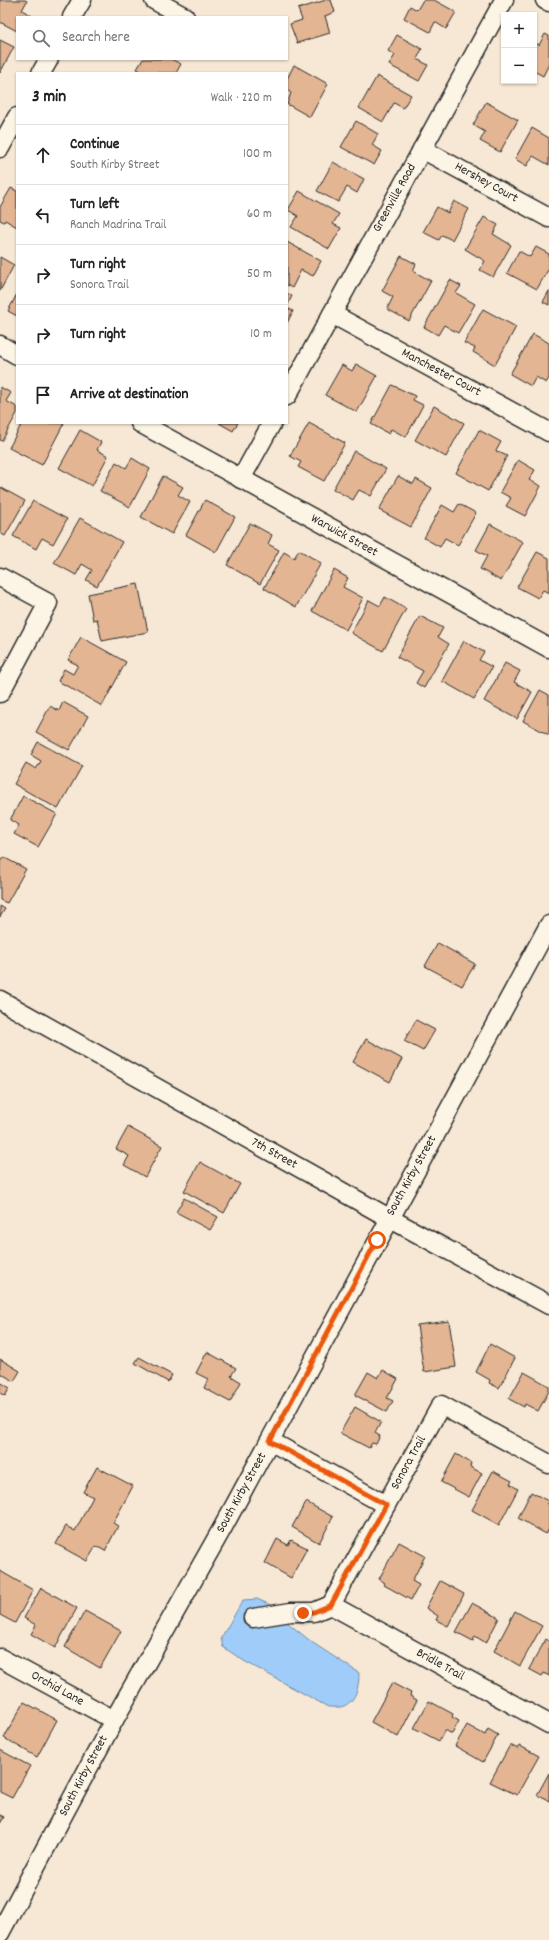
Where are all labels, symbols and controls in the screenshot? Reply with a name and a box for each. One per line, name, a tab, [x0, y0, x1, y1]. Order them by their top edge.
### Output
map controls	[501, 12, 537, 84]
button: +	[501, 12, 537, 48]
search box	[16, 16, 288, 60]
icon: search	[30, 27, 52, 49]
text: Search here	[62, 27, 130, 49]
button: −	[501, 48, 537, 84]
text: 3 min	[32, 86, 66, 110]
text: Walk · 220 m	[211, 89, 272, 108]
text: Continue	[70, 134, 119, 156]
icon: ahead	[32, 144, 54, 166]
text: 100 m	[243, 145, 272, 164]
text: South Kirby Street	[70, 156, 160, 175]
street label: Hershey Court	[451, 158, 521, 208]
street label: Greenville Road	[368, 160, 422, 236]
text: Turn left	[70, 194, 119, 216]
icon: left	[32, 204, 54, 226]
text: 60 m	[247, 205, 272, 224]
text: Ranch Madrina Trail	[70, 216, 166, 235]
text: Turn right	[70, 254, 126, 276]
icon: right	[32, 264, 54, 286]
text: 50 m	[247, 265, 272, 284]
text: Sonora Trail	[70, 276, 129, 295]
icon: right	[32, 324, 54, 346]
text: Turn right	[70, 324, 126, 346]
text: 10 m	[250, 325, 272, 344]
street label: Manchester Court	[398, 344, 484, 402]
icon: arrive	[32, 384, 54, 406]
text: Arrive at destination	[70, 384, 188, 406]
street label: Warwick Street	[307, 510, 381, 562]
street label: South Kirby Street	[382, 1132, 442, 1220]
street label: 7th Street	[247, 1133, 301, 1175]
route start	[368, 1231, 386, 1249]
street label: Sonora Trail	[386, 1433, 432, 1493]
street label: South Kirby Street	[212, 1449, 272, 1537]
route end	[294, 1604, 312, 1622]
street label: Bridle Trail	[412, 1644, 468, 1686]
street label: Orchid Lane	[27, 1667, 87, 1712]
street label: South Kirby Street	[55, 1732, 113, 1820]

